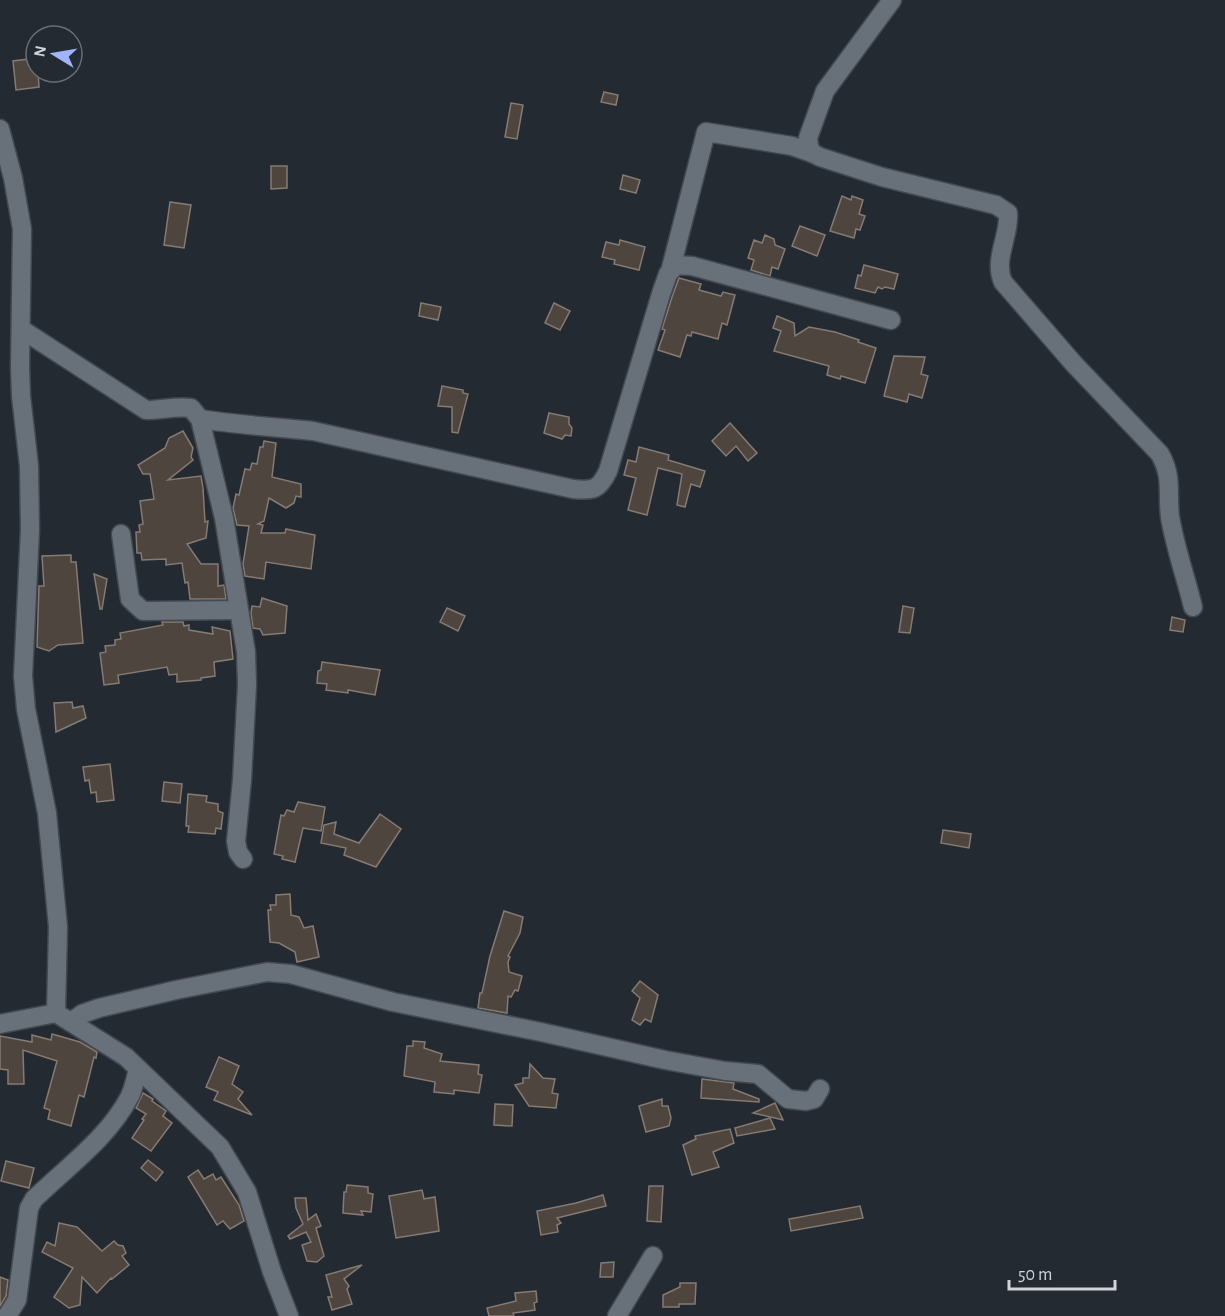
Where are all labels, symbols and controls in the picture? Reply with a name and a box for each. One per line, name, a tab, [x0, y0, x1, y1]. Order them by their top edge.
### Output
north arrow	[24, 24, 84, 84]
text: N	[31, 44, 49, 58]
scale bar	[1009, 1253, 1116, 1291]
text: 50 m	[1018, 1266, 1052, 1284]

